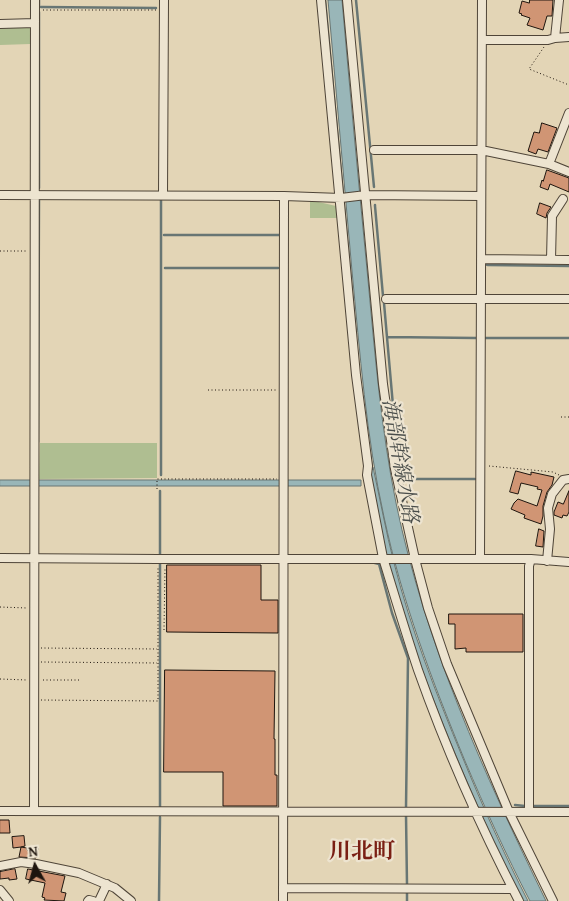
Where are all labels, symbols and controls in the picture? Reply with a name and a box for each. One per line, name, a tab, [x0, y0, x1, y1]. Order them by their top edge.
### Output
water label: 海部幹線水路	[376, 397, 422, 525]
district label: 川北町	[329, 839, 395, 865]
north arrow	[10, 841, 60, 891]
text: N	[27, 841, 39, 862]

